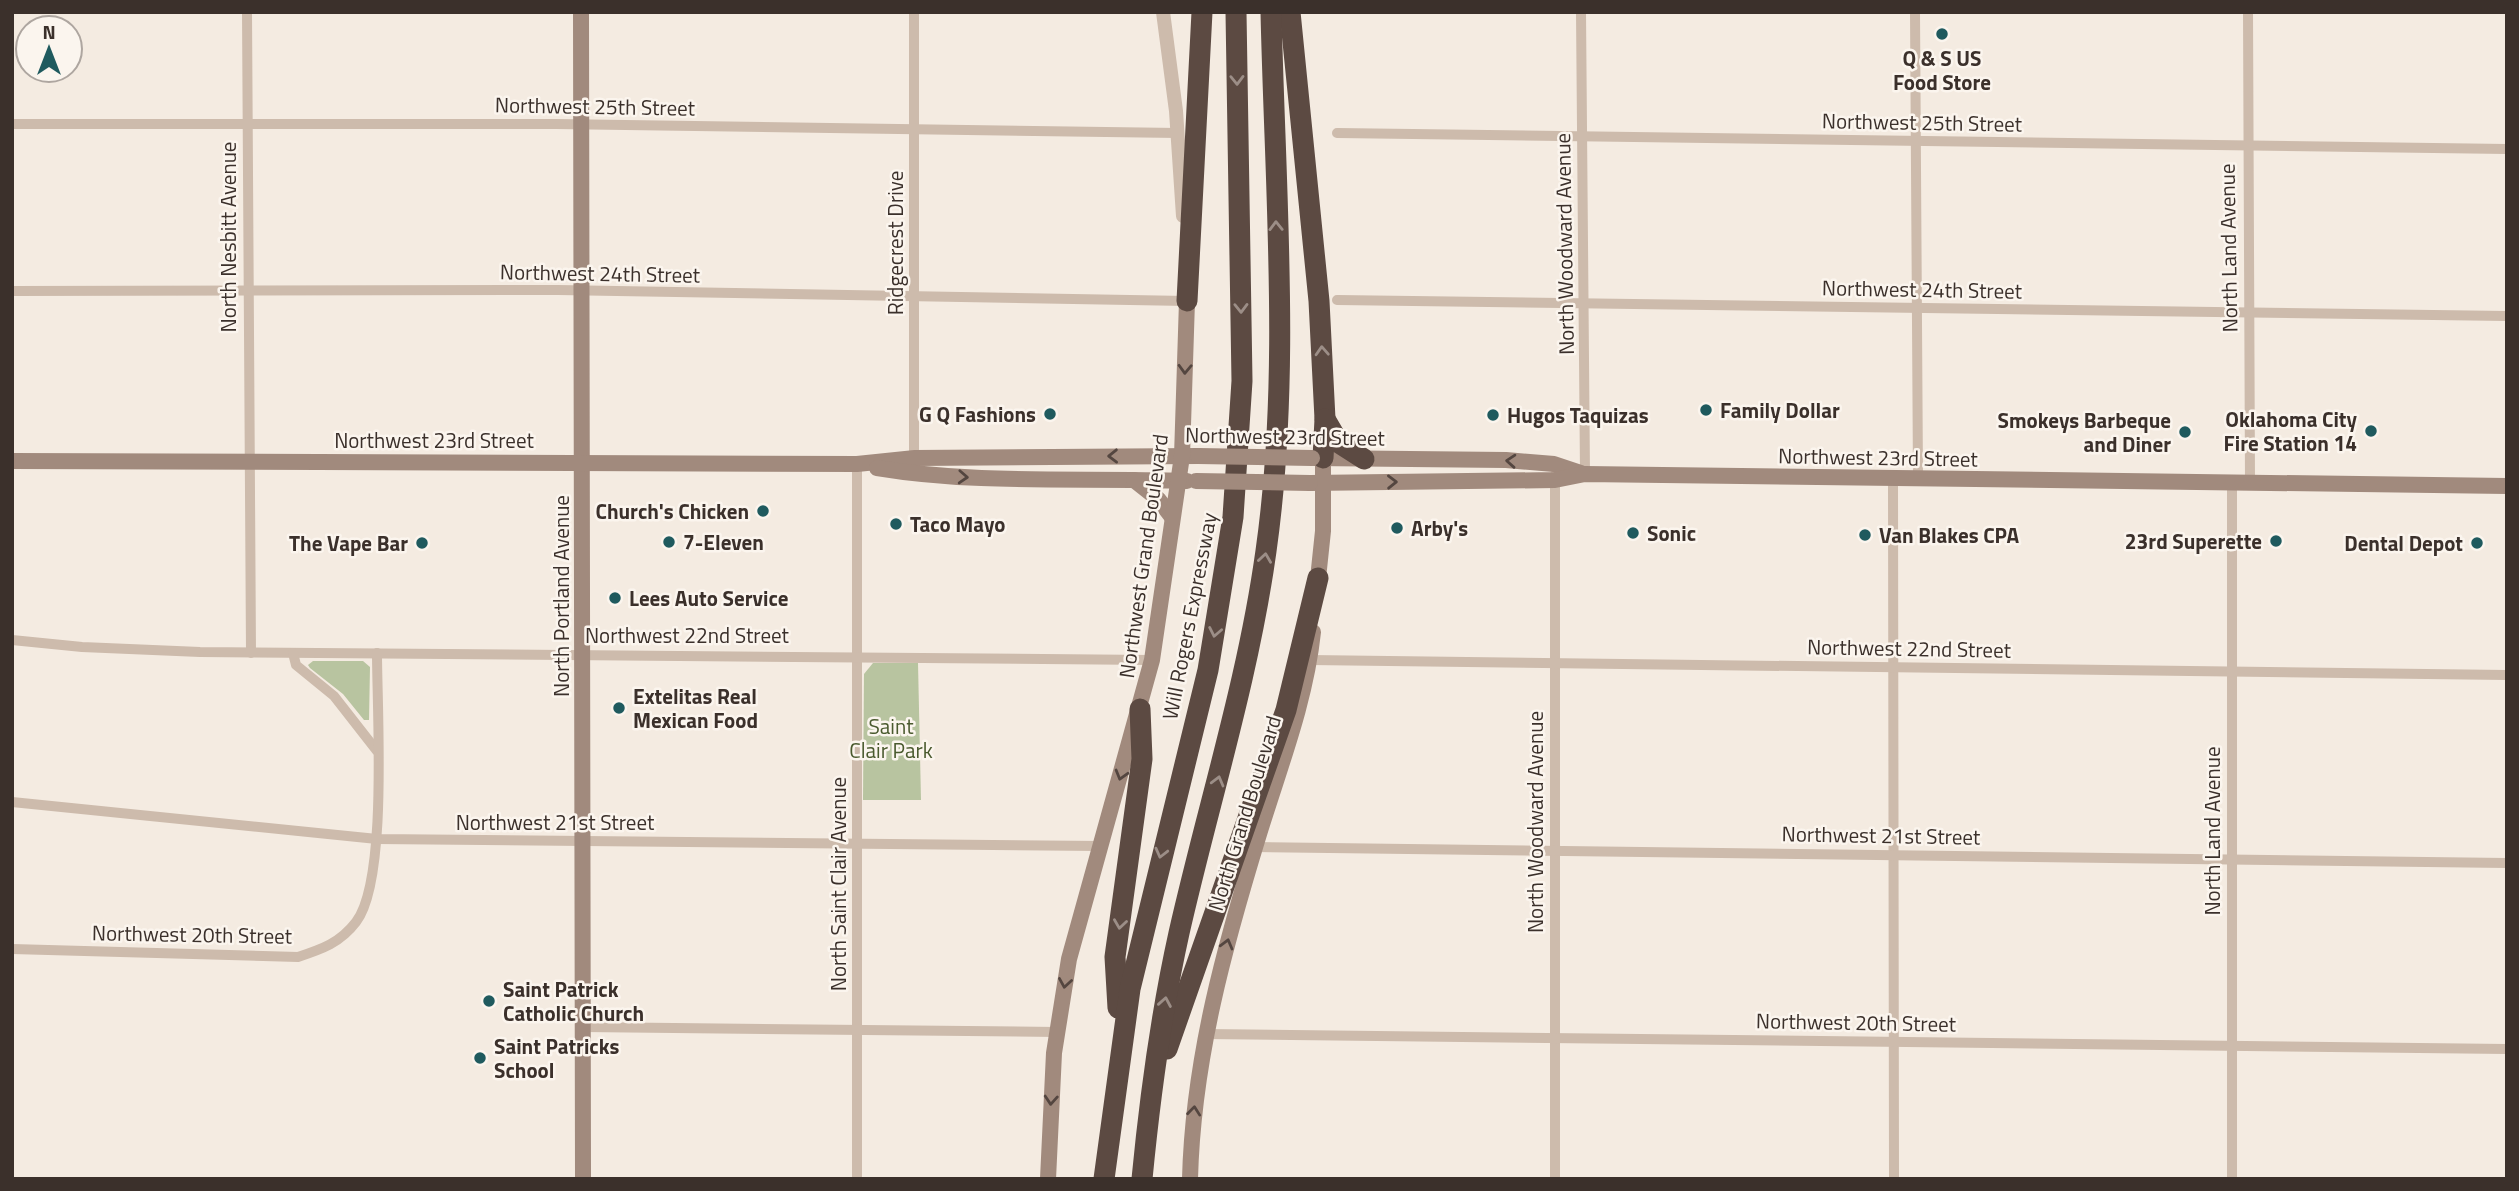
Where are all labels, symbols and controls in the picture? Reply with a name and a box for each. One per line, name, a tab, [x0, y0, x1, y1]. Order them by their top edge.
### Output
north arrow	[14, 14, 84, 84]
text: N	[42, 17, 56, 46]
marker: Q & S US Food Store	[1934, 26, 1950, 42]
place label: Q & S US Food Store	[1893, 42, 1991, 98]
one-way arrow	[1229, 76, 1245, 86]
street label: Northwest 25th Street	[495, 88, 696, 124]
street label: Northwest 25th Street	[1822, 104, 2023, 140]
street label: North Woodward Avenue	[1546, 133, 1582, 355]
street label: North Nesbitt Avenue	[212, 142, 244, 332]
street label: North Land Avenue	[2211, 163, 2245, 333]
street label: Ridgecrest Drive	[879, 171, 911, 315]
one-way arrow	[1269, 220, 1284, 231]
street label: Northwest 24th Street	[500, 255, 701, 291]
street label: Northwest 24th Street	[1822, 271, 2023, 307]
one-way arrow	[1234, 303, 1249, 314]
one-way arrow	[1314, 345, 1329, 356]
one-way arrow	[1177, 364, 1192, 375]
place label: Family Dollar	[1720, 394, 1840, 426]
place label: G Q Fashions	[919, 398, 1036, 430]
place label: Hugos Taquizas	[1507, 399, 1649, 431]
marker: Family Dollar	[1698, 402, 1714, 418]
place label: Oklahoma City Fire Station 14	[2224, 403, 2357, 459]
place label: Smokeys Barbeque and Diner	[1998, 404, 2171, 460]
marker: G Q Fashions	[1042, 406, 1058, 422]
marker: Hugos Taquizas	[1485, 407, 1501, 423]
street label: Northwest 23rd Street	[1185, 418, 1386, 454]
marker: Oklahoma City Fire Station 14	[2363, 423, 2379, 439]
street label: Northwest 23rd Street	[334, 424, 534, 456]
marker: Smokeys Barbeque and Diner	[2177, 424, 2193, 440]
street label: Northwest Grand Boulevard	[1110, 432, 1176, 680]
street label: Northwest 23rd Street	[1778, 439, 1979, 475]
one-way arrow	[1108, 448, 1118, 464]
one-way arrow	[1505, 454, 1516, 469]
one-way arrow	[958, 469, 969, 484]
one-way arrow	[1387, 474, 1398, 490]
street label: North Portland Avenue	[545, 495, 577, 697]
place label: Church's Chicken	[595, 495, 749, 527]
marker: Church's Chicken	[755, 503, 771, 519]
place label: Taco Mayo	[910, 508, 1005, 540]
street label: Will Rogers Expressway	[1153, 510, 1225, 722]
place label: Arby's	[1411, 512, 1468, 544]
marker: Taco Mayo	[888, 516, 904, 532]
place label: Sonic	[1647, 517, 1696, 549]
place label: Van Blakes CPA	[1879, 519, 2020, 551]
marker: Arby's	[1389, 520, 1405, 536]
marker: Sonic	[1625, 525, 1641, 541]
place label: 23rd Superette	[2125, 525, 2262, 557]
place label: 7-Eleven	[683, 526, 764, 558]
place label: The Vape Bar	[289, 527, 408, 559]
marker: Van Blakes CPA	[1857, 527, 1873, 543]
place label: Dental Depot	[2344, 527, 2463, 559]
marker: 23rd Superette	[2268, 533, 2284, 549]
marker: 7-Eleven	[661, 534, 677, 550]
marker: The Vape Bar	[414, 535, 430, 551]
marker: Dental Depot	[2469, 535, 2485, 551]
one-way arrow	[1257, 552, 1272, 564]
place label: Lees Auto Service	[629, 582, 788, 614]
marker: Lees Auto Service	[607, 590, 623, 606]
street label: Northwest 22nd Street	[585, 619, 790, 651]
one-way arrow	[1208, 627, 1223, 638]
street label: Northwest 22nd Street	[1807, 630, 2012, 666]
place label: Extelitas Real Mexican Food	[633, 680, 758, 736]
marker: Extelitas Real Mexican Food	[611, 700, 627, 716]
park label: Saint Clair Park	[849, 710, 933, 766]
street label: North Woodward Avenue	[1519, 711, 1551, 933]
street label: North Grand Boulevard	[1199, 712, 1289, 914]
street label: North Land Avenue	[2196, 747, 2228, 916]
one-way arrow	[1114, 769, 1129, 781]
one-way arrow	[1210, 775, 1224, 787]
street label: North Saint Clair Avenue	[822, 777, 854, 991]
street label: Northwest 21st Street	[456, 806, 655, 838]
street label: Northwest 21st Street	[1781, 817, 1981, 853]
one-way arrow	[1155, 847, 1169, 859]
street label: Northwest 20th Street	[92, 916, 293, 952]
one-way arrow	[1112, 918, 1127, 930]
one-way arrow	[1219, 938, 1233, 950]
place label: Saint Patrick Catholic Church	[503, 973, 644, 1029]
one-way arrow	[1058, 977, 1073, 989]
marker: Saint Patrick Catholic Church	[481, 993, 497, 1009]
one-way arrow	[1157, 996, 1172, 1008]
street label: Northwest 20th Street	[1756, 1004, 1957, 1040]
place label: Saint Patricks School	[494, 1030, 619, 1086]
marker: Saint Patricks School	[472, 1050, 488, 1066]
one-way arrow	[1044, 1095, 1059, 1106]
one-way arrow	[1187, 1105, 1202, 1117]

